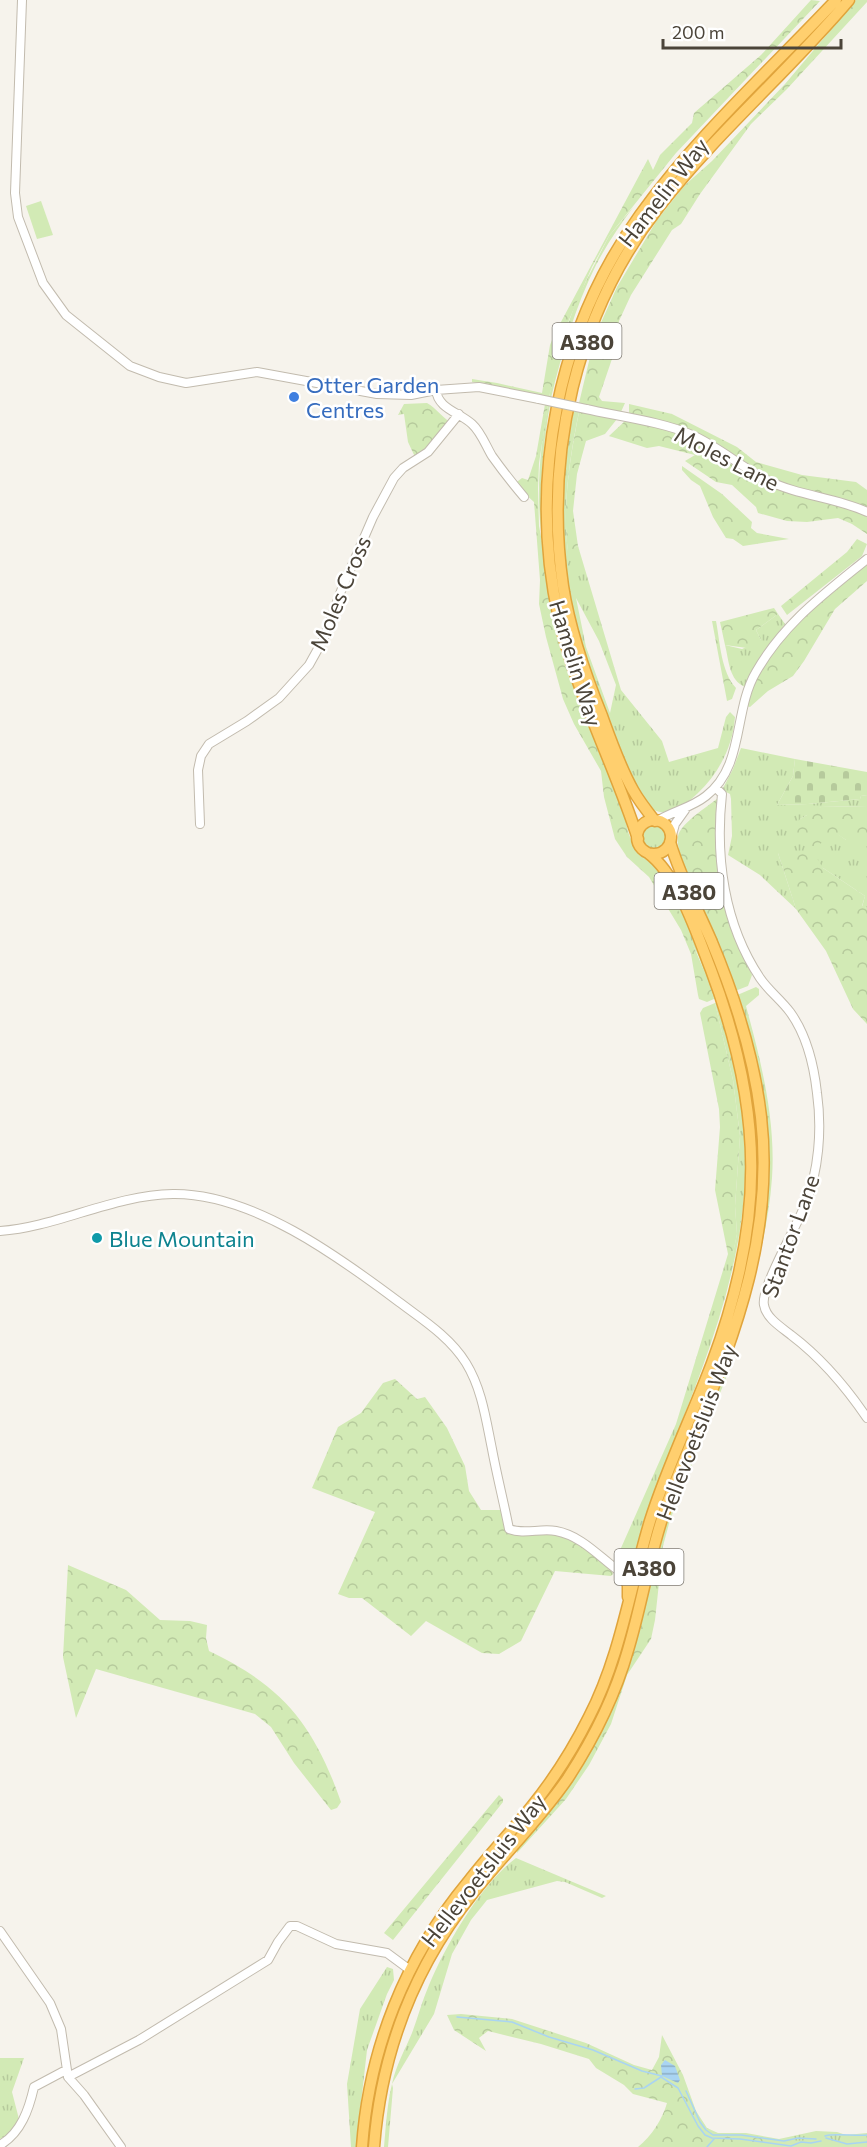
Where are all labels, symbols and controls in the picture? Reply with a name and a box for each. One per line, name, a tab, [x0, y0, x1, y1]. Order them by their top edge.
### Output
scale bar	[663, 12, 842, 50]
text: 200 m	[672, 21, 725, 43]
street label: Hamelin Way	[612, 132, 714, 252]
road number: A380	[552, 323, 622, 359]
place label: Otter Garden Centres	[306, 371, 439, 423]
marker: Otter Garden Centres	[287, 390, 301, 404]
street label: Moles Lane	[670, 420, 784, 496]
street label: Moles Cross	[304, 532, 376, 654]
street label: Hamelin Way	[544, 597, 608, 729]
road number: A380	[654, 873, 724, 909]
street label: Stantor Lane	[755, 1171, 825, 1301]
place label: Blue Mountain	[109, 1225, 255, 1252]
marker: Blue Mountain	[90, 1231, 104, 1245]
street label: Hellevoetsluis Way	[650, 1340, 742, 1524]
road number: A380	[614, 1549, 684, 1585]
street label: Hellevoetsluis Way	[415, 1788, 551, 1952]

